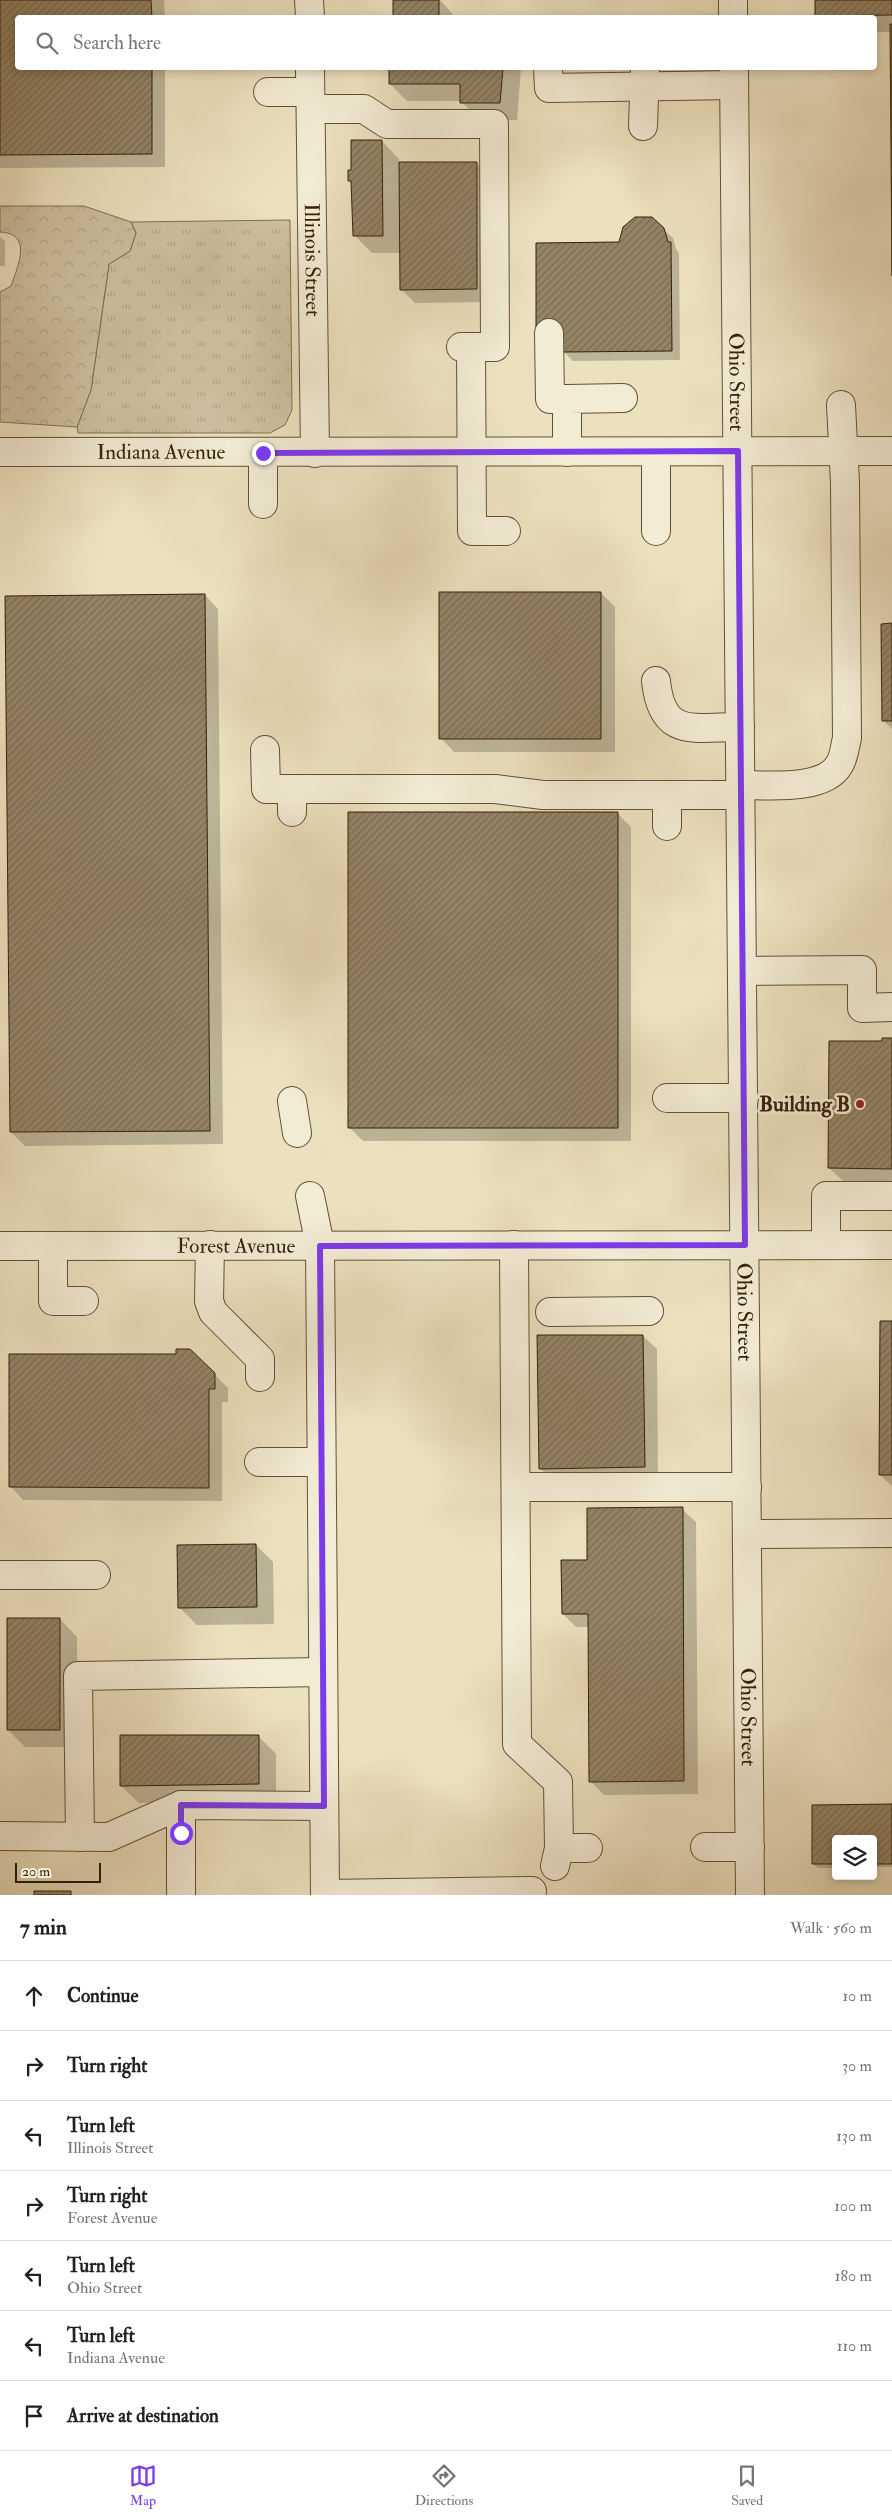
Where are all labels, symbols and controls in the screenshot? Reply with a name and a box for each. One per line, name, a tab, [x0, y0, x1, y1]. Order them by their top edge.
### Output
search box	[15, 15, 877, 70]
icon: search	[33, 29, 61, 57]
text: Search here	[73, 31, 161, 55]
street label: Illinois Street	[298, 203, 327, 317]
street label: Ohio Street	[723, 333, 751, 432]
street label: Indiana Avenue	[97, 438, 226, 465]
route end	[252, 442, 275, 465]
place label: Building B	[759, 1091, 850, 1118]
marker: Building B	[854, 1098, 866, 1110]
street label: Forest Avenue	[177, 1232, 296, 1259]
street label: Ohio Street	[731, 1262, 759, 1362]
street label: Ohio Street	[735, 1667, 762, 1767]
route start	[170, 1822, 193, 1845]
map controls	[832, 1835, 877, 1880]
button: layers	[832, 1835, 877, 1880]
scale bar	[15, 1860, 101, 1883]
text: 20 m	[22, 1863, 50, 1880]
text: 7 min	[20, 1914, 67, 1941]
text: Walk · 560 m	[790, 1918, 872, 1938]
icon: ahead	[20, 1982, 48, 2010]
text: Continue	[67, 1984, 138, 2008]
text: 10 m	[842, 1986, 872, 2006]
icon: right	[20, 2052, 48, 2080]
text: Turn right	[67, 2054, 147, 2078]
text: 30 m	[842, 2056, 872, 2076]
text: Turn left	[67, 2114, 135, 2138]
icon: left	[20, 2122, 48, 2150]
text: 130 m	[836, 2126, 872, 2146]
text: Illinois Street	[67, 2138, 153, 2158]
text: Turn right	[67, 2184, 147, 2208]
icon: right	[20, 2192, 48, 2220]
text: 100 m	[834, 2196, 872, 2216]
text: Forest Avenue	[67, 2208, 157, 2228]
text: Turn left	[67, 2254, 135, 2278]
icon: left	[20, 2262, 48, 2290]
text: 180 m	[835, 2266, 872, 2286]
text: Ohio Street	[67, 2278, 142, 2298]
text: Turn left	[67, 2324, 135, 2348]
icon: left	[20, 2332, 48, 2360]
text: 110 m	[837, 2336, 872, 2356]
text: Indiana Avenue	[67, 2348, 165, 2368]
icon: arrive	[20, 2402, 48, 2430]
text: Arrive at destination	[67, 2404, 219, 2428]
tab: Map	[129, 2462, 157, 2509]
tab: Directions	[415, 2462, 473, 2509]
tab: Saved	[731, 2462, 763, 2509]

